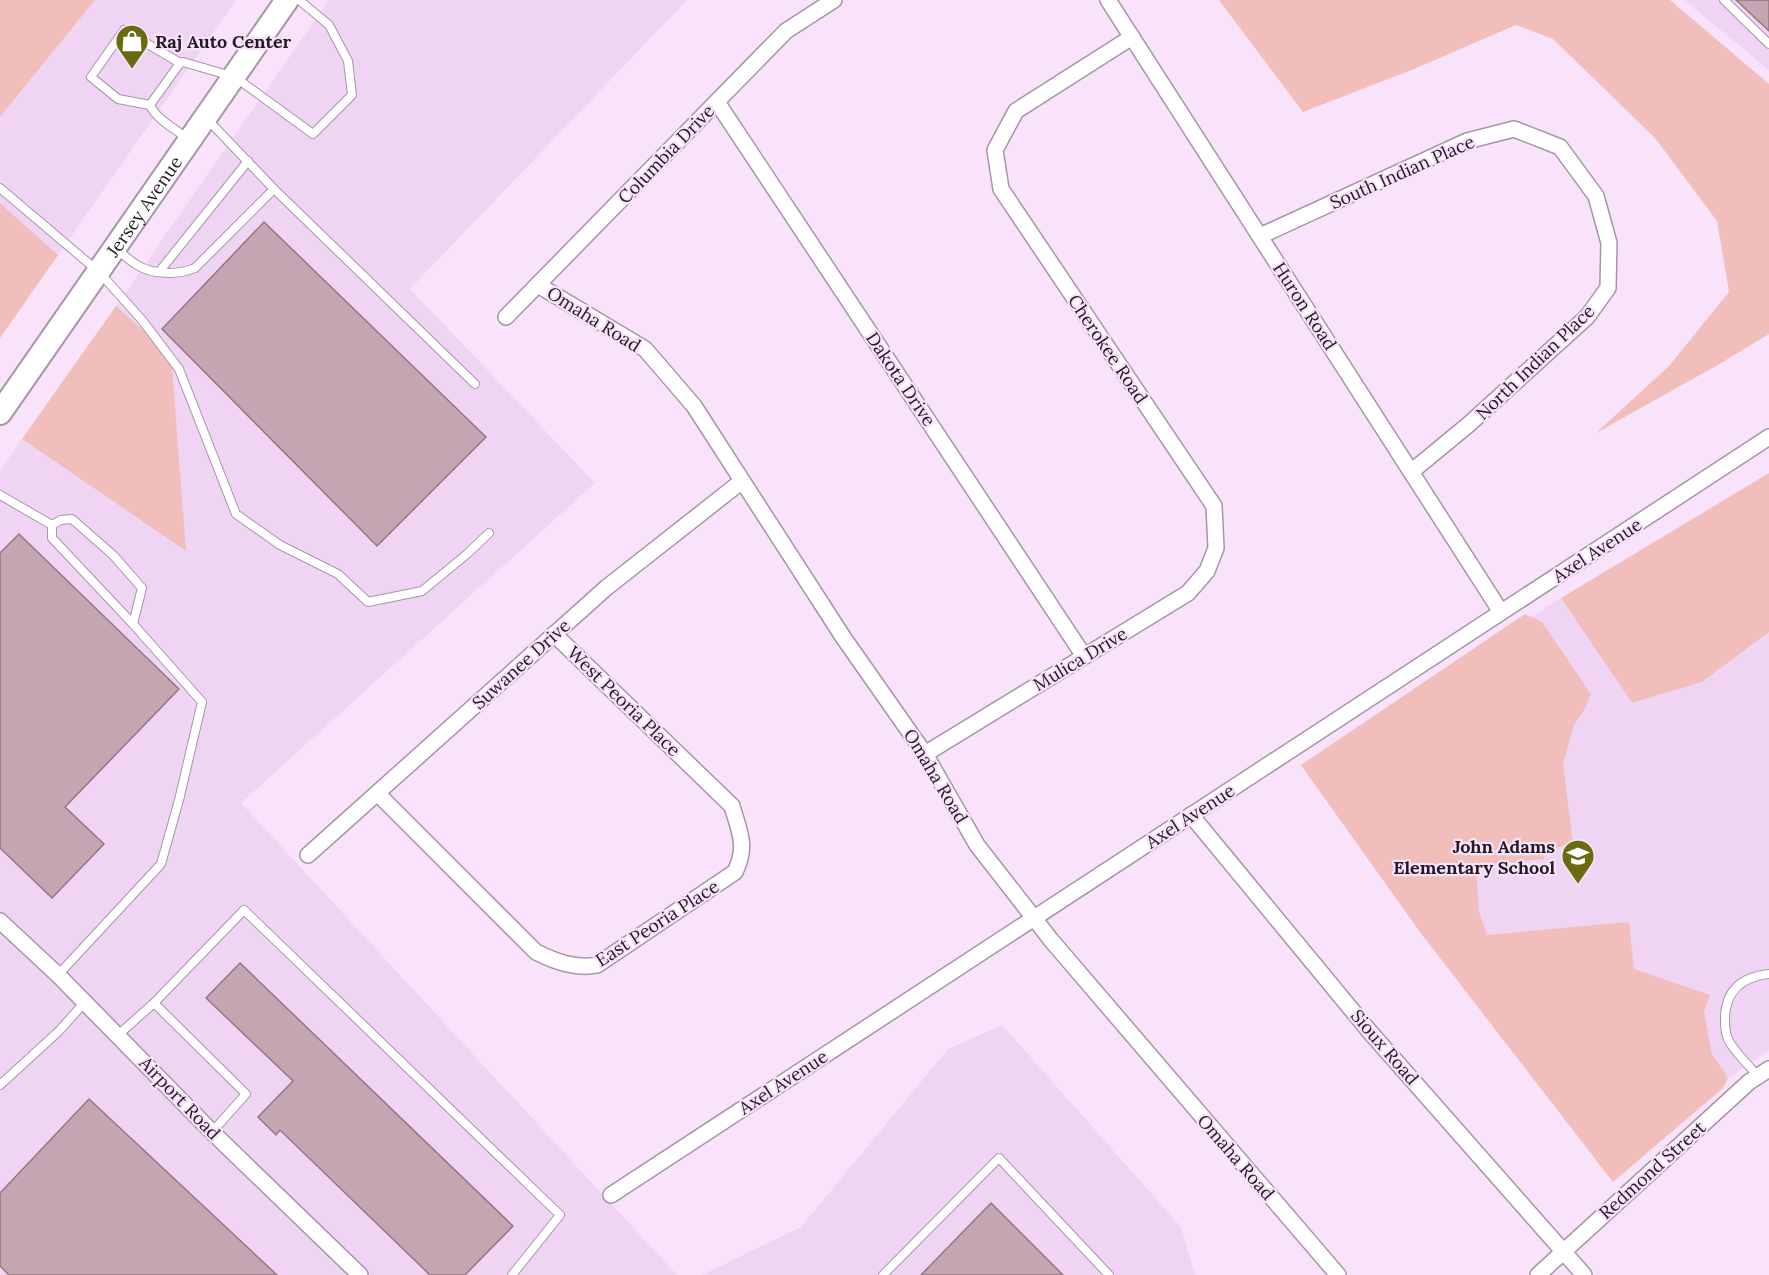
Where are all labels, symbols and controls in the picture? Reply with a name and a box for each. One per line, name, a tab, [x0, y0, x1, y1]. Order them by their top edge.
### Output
shop icon: Raj Auto Center	[114, 23, 150, 70]
place label: Raj Auto Center	[155, 30, 292, 53]
street label: Columbia Drive	[613, 99, 719, 209]
street label: South Indian Place	[1326, 130, 1478, 214]
street label: Jersey Avenue	[100, 151, 187, 262]
street label: Huron Road	[1268, 258, 1342, 354]
street label: Omaha Road	[543, 281, 645, 357]
street label: Cherokee Road	[1063, 290, 1153, 408]
street label: North Indian Place	[1471, 299, 1599, 425]
street label: Dakota Drive	[861, 328, 941, 431]
street label: Axel Avenue	[1547, 513, 1646, 588]
street label: Suwanee Drive	[467, 614, 575, 714]
street label: Mulica Drive	[1029, 622, 1131, 696]
street label: West Peoria Place	[562, 641, 686, 761]
street label: Omaha Road	[899, 725, 973, 828]
street label: Axel Avenue	[1140, 779, 1239, 854]
place label: John Adams Elementary School	[1393, 835, 1555, 879]
school or university icon: John Adams Elementary School	[1560, 838, 1596, 885]
street label: East Peoria Place	[591, 874, 723, 971]
street label: Sioux Road	[1346, 1005, 1424, 1090]
street label: Axel Avenue	[733, 1045, 832, 1120]
street label: Airport Road	[134, 1051, 226, 1145]
street label: Omaha Road	[1192, 1109, 1280, 1205]
street label: Redmond Street	[1594, 1116, 1710, 1224]

